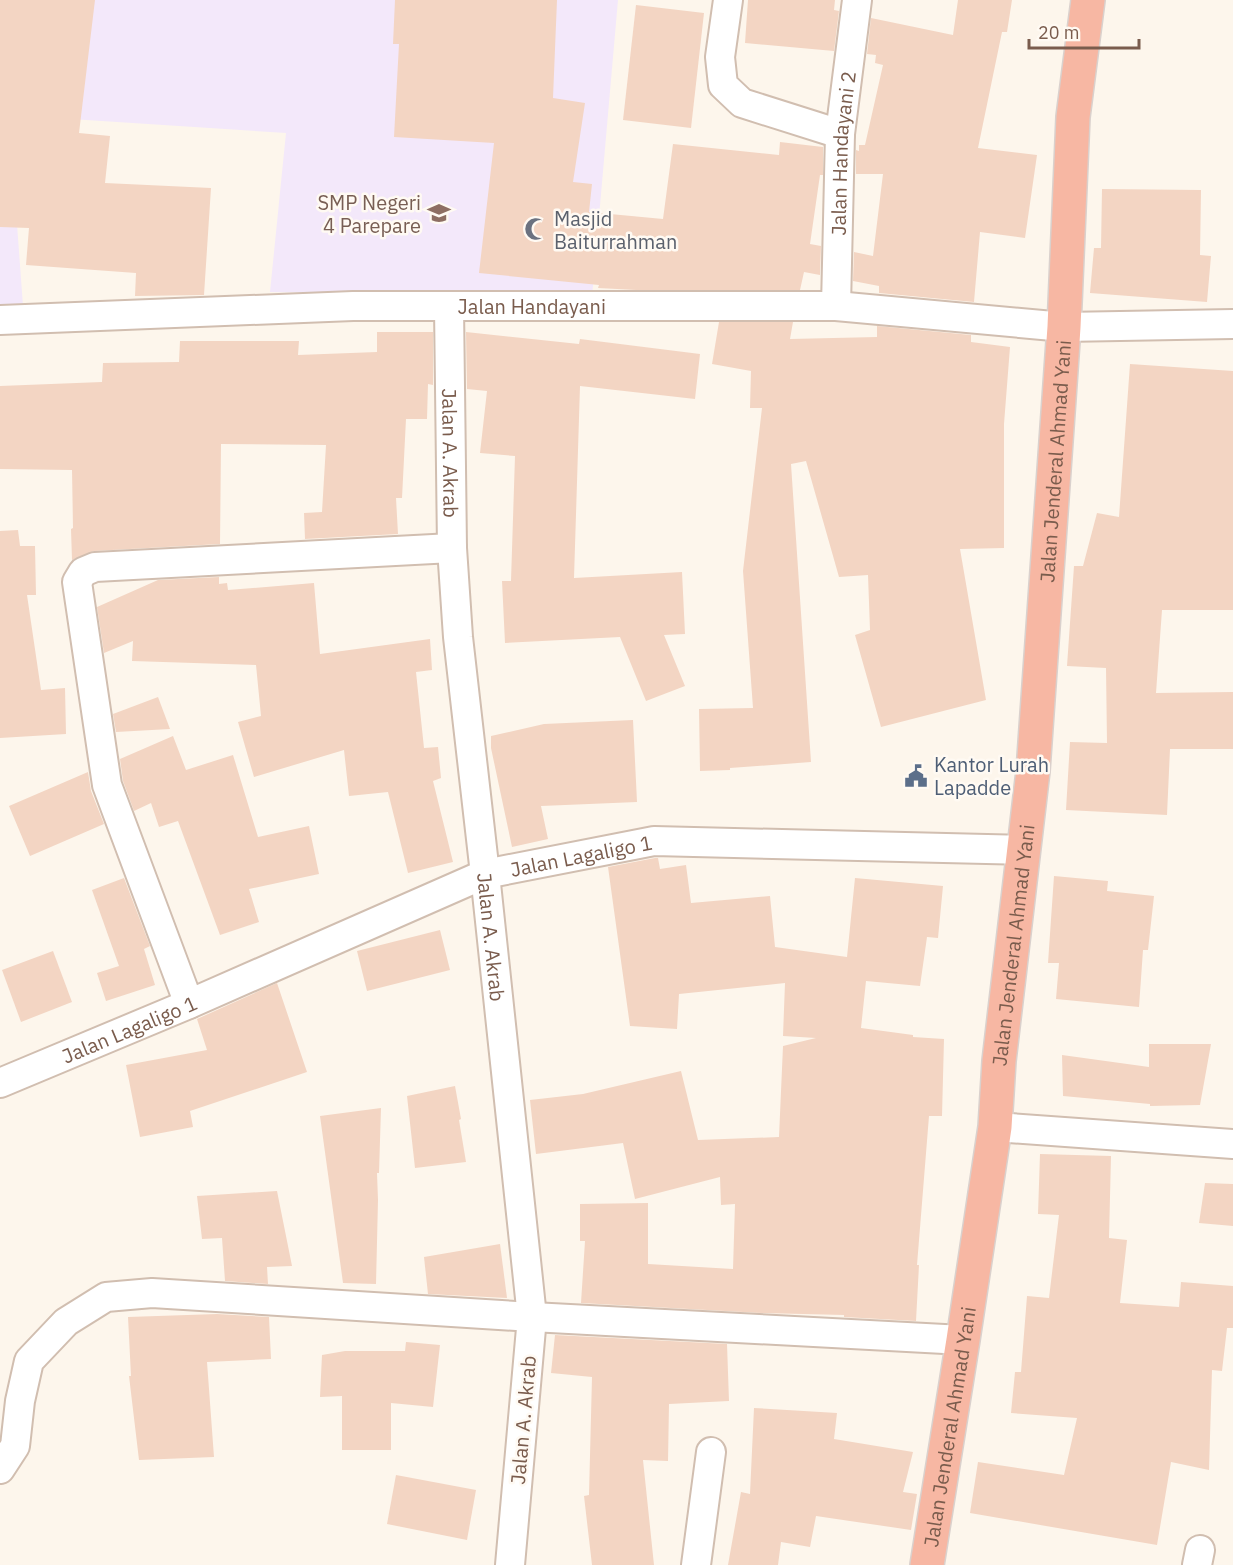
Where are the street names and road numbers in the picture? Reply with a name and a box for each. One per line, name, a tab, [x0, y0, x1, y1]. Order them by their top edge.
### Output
street label: Jalan Handayani 2	[824, 69, 861, 236]
street label: Jalan Handayani	[458, 293, 606, 320]
street label: Jalan Jenderal Ahmad Yani	[1033, 339, 1077, 583]
street label: Jalan A. Akrab	[437, 388, 465, 518]
street label: Jalan Jenderal Ahmad Yani	[985, 823, 1040, 1067]
street label: Jalan Lagaligo 1	[508, 828, 654, 882]
street label: Jalan A. Akrab	[471, 871, 512, 1003]
street label: Jalan Lagaligo 1	[58, 989, 201, 1069]
street label: Jalan Jenderal Ahmad Yani	[917, 1305, 981, 1549]
street label: Jalan A. Akrab	[504, 1354, 542, 1486]

